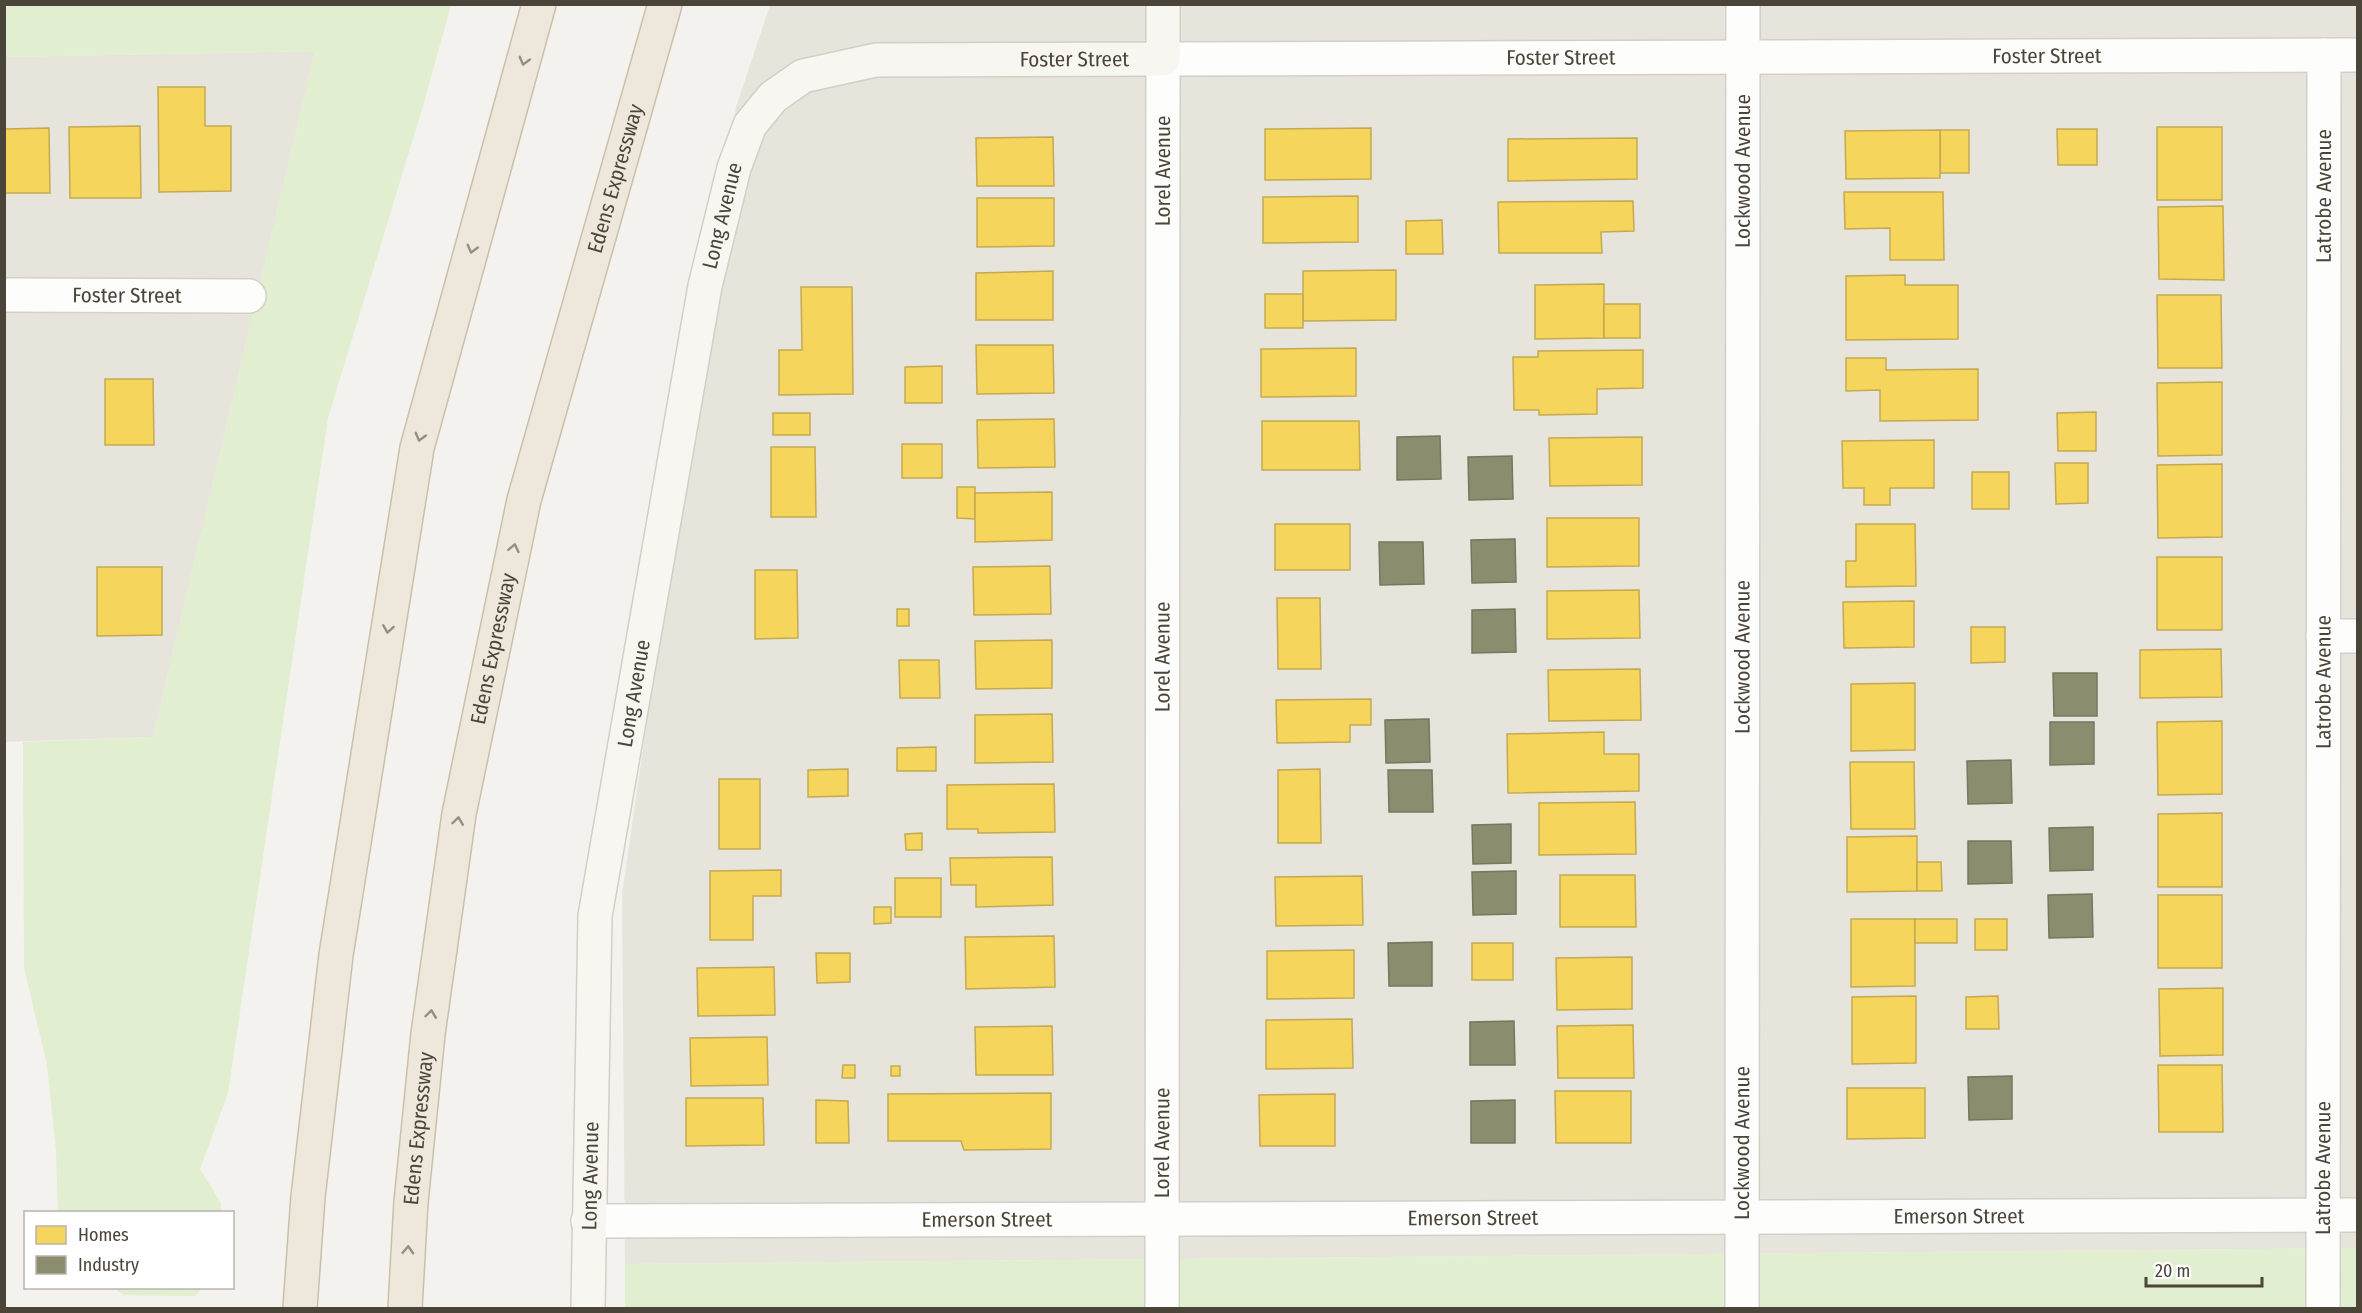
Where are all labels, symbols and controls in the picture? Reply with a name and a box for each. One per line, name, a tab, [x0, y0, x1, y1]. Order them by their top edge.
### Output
street label: Foster Street	[1992, 43, 2102, 69]
street label: Foster Street	[1506, 44, 1616, 71]
street label: Foster Street	[1020, 46, 1129, 72]
one-way arrow	[519, 55, 531, 66]
street label: Lockwood Avenue	[1730, 94, 1756, 248]
street label: Edens Expressway	[582, 100, 649, 256]
street label: Lorel Avenue	[1150, 116, 1176, 226]
street label: Latrobe Avenue	[2311, 129, 2337, 263]
street label: Long Avenue	[697, 158, 748, 272]
one-way arrow	[467, 243, 479, 254]
street label: Foster Street	[72, 282, 182, 309]
one-way arrow	[415, 431, 427, 442]
one-way arrow	[507, 543, 520, 553]
street label: Edens Expressway	[465, 570, 522, 727]
street label: Lockwood Avenue	[1729, 580, 1756, 734]
street label: Lorel Avenue	[1149, 602, 1176, 712]
street label: Latrobe Avenue	[2310, 615, 2337, 749]
one-way arrow	[383, 625, 395, 634]
street label: Long Avenue	[612, 638, 656, 749]
one-way arrow	[451, 816, 463, 826]
one-way arrow	[424, 1010, 437, 1019]
street label: Edens Expressway	[398, 1050, 439, 1206]
street label: Lockwood Avenue	[1729, 1066, 1755, 1220]
street label: Lorel Avenue	[1149, 1088, 1175, 1198]
street label: Latrobe Avenue	[2310, 1101, 2336, 1235]
street label: Long Avenue	[576, 1121, 604, 1231]
street label: Emerson Street	[1893, 1203, 2025, 1230]
street label: Emerson Street	[1407, 1205, 1539, 1231]
street label: Emerson Street	[921, 1206, 1053, 1233]
legend	[24, 1211, 234, 1289]
text: Homes	[78, 1224, 129, 1246]
one-way arrow	[402, 1246, 415, 1255]
scale bar	[2146, 1250, 2262, 1288]
text: Industry	[78, 1254, 139, 1276]
text: 20 m	[2155, 1260, 2190, 1282]

